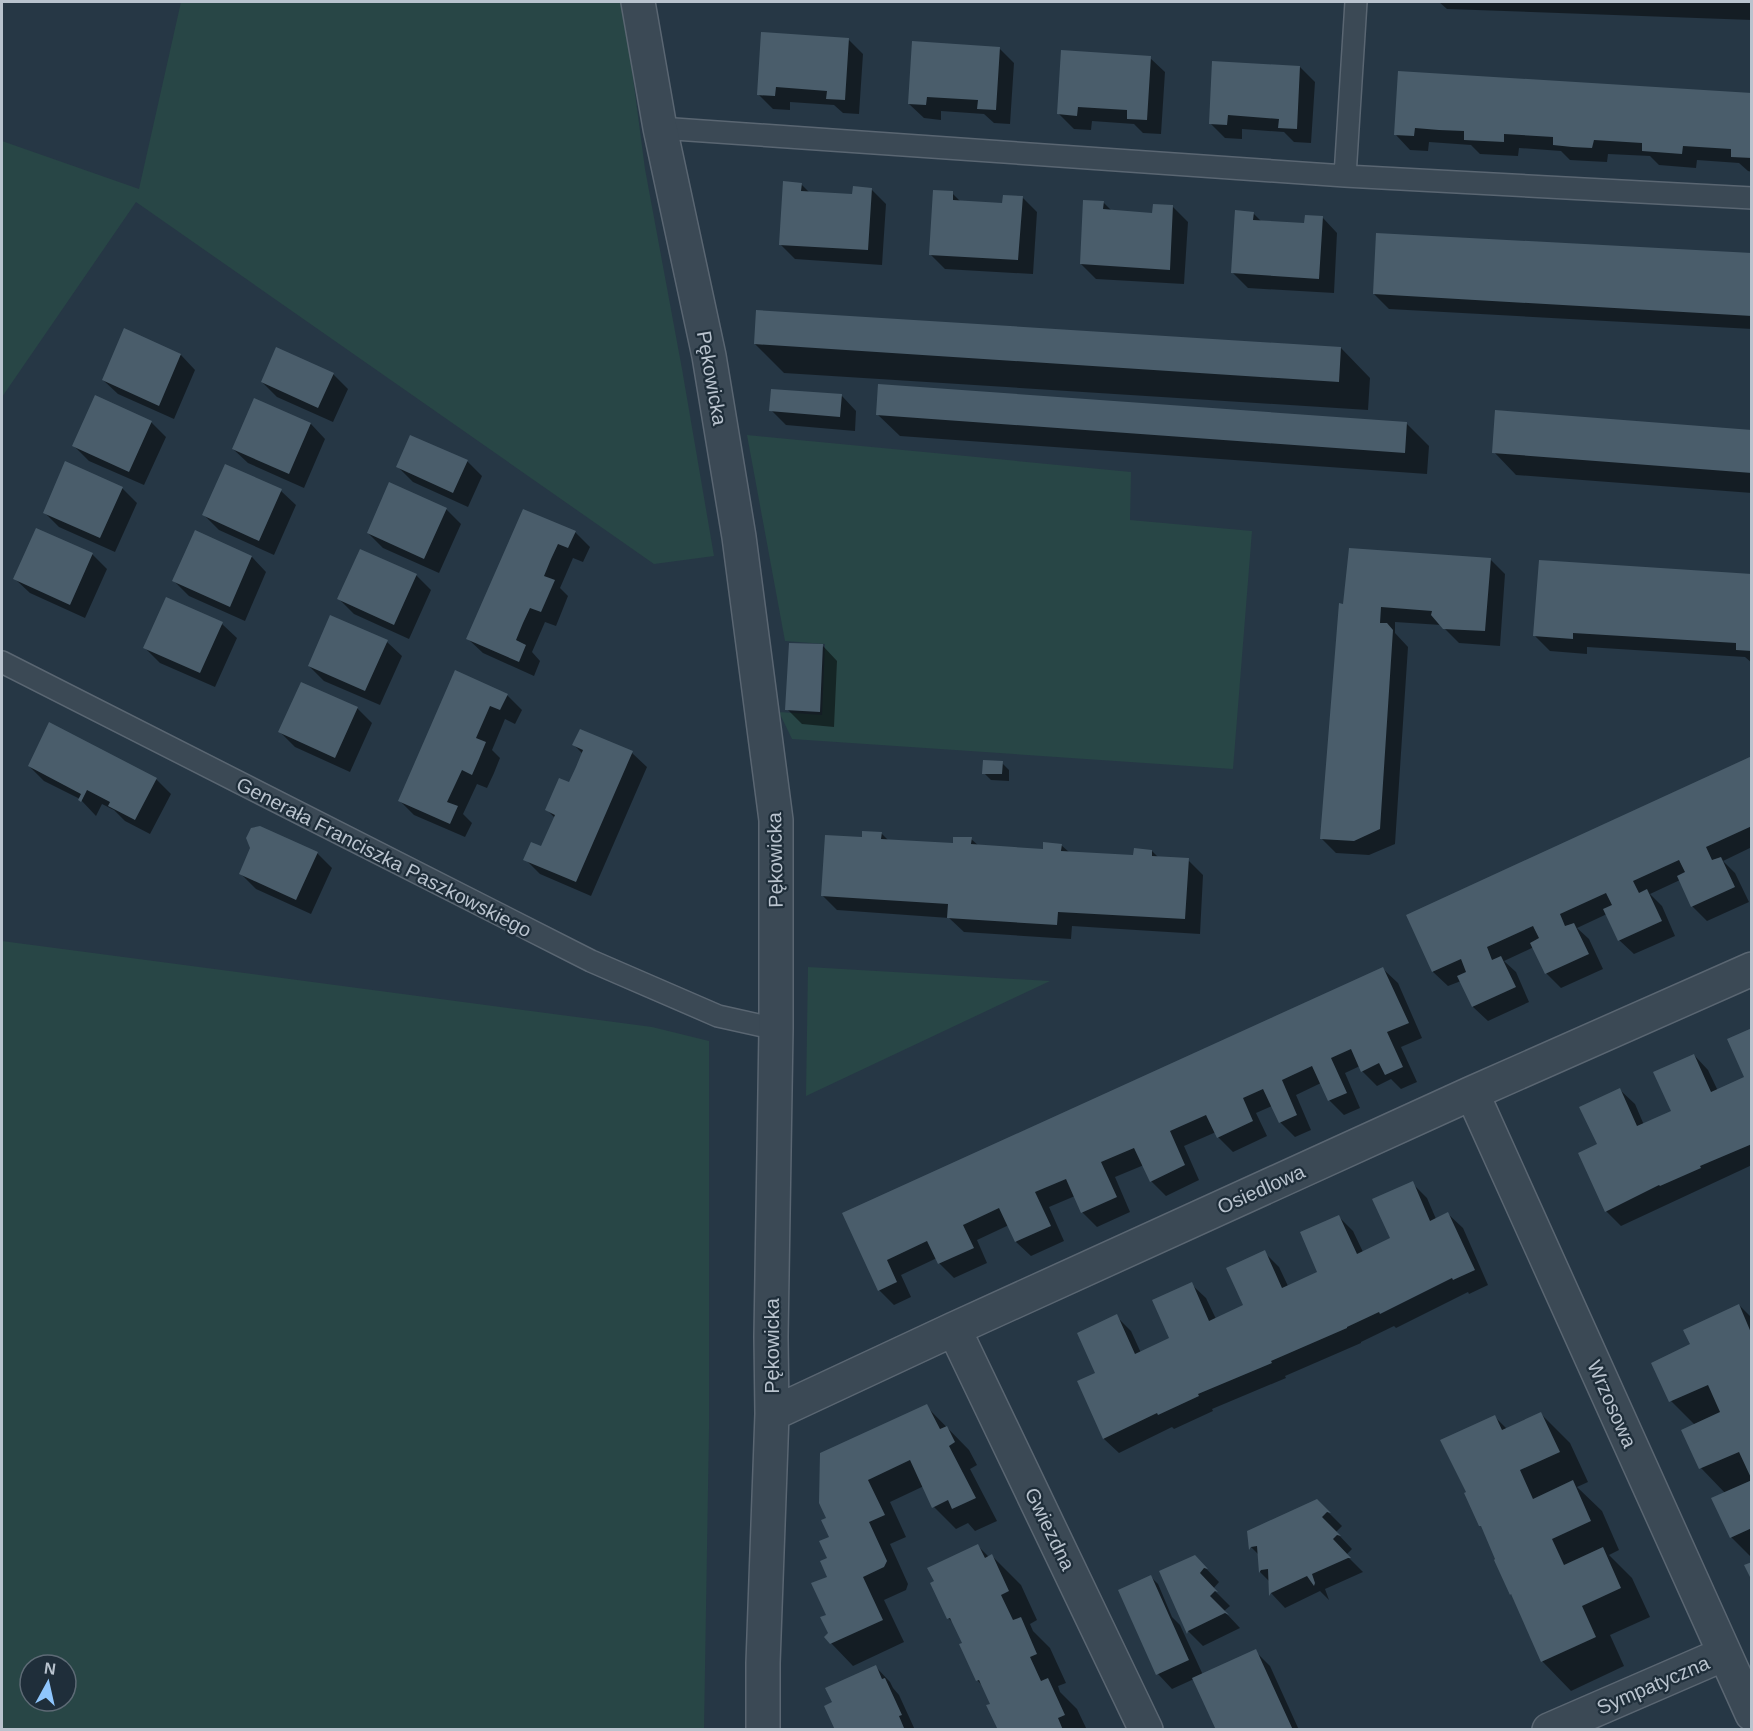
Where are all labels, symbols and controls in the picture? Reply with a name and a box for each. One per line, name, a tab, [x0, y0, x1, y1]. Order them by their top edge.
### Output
street label: Pękowicka	[693, 329, 731, 428]
street label: Generała Franciszka Paszkowskiego	[233, 773, 535, 941]
street label: Pękowicka	[763, 811, 787, 908]
street label: Osiedlowa	[1214, 1160, 1309, 1218]
street label: Pękowicka	[761, 1297, 783, 1394]
street label: Wrzosowa	[1583, 1357, 1641, 1452]
street label: Gwiezdna	[1021, 1484, 1080, 1575]
street label: Sympatyczna	[1593, 1651, 1713, 1719]
north arrow	[18, 1653, 78, 1713]
text: N	[43, 1659, 57, 1678]

